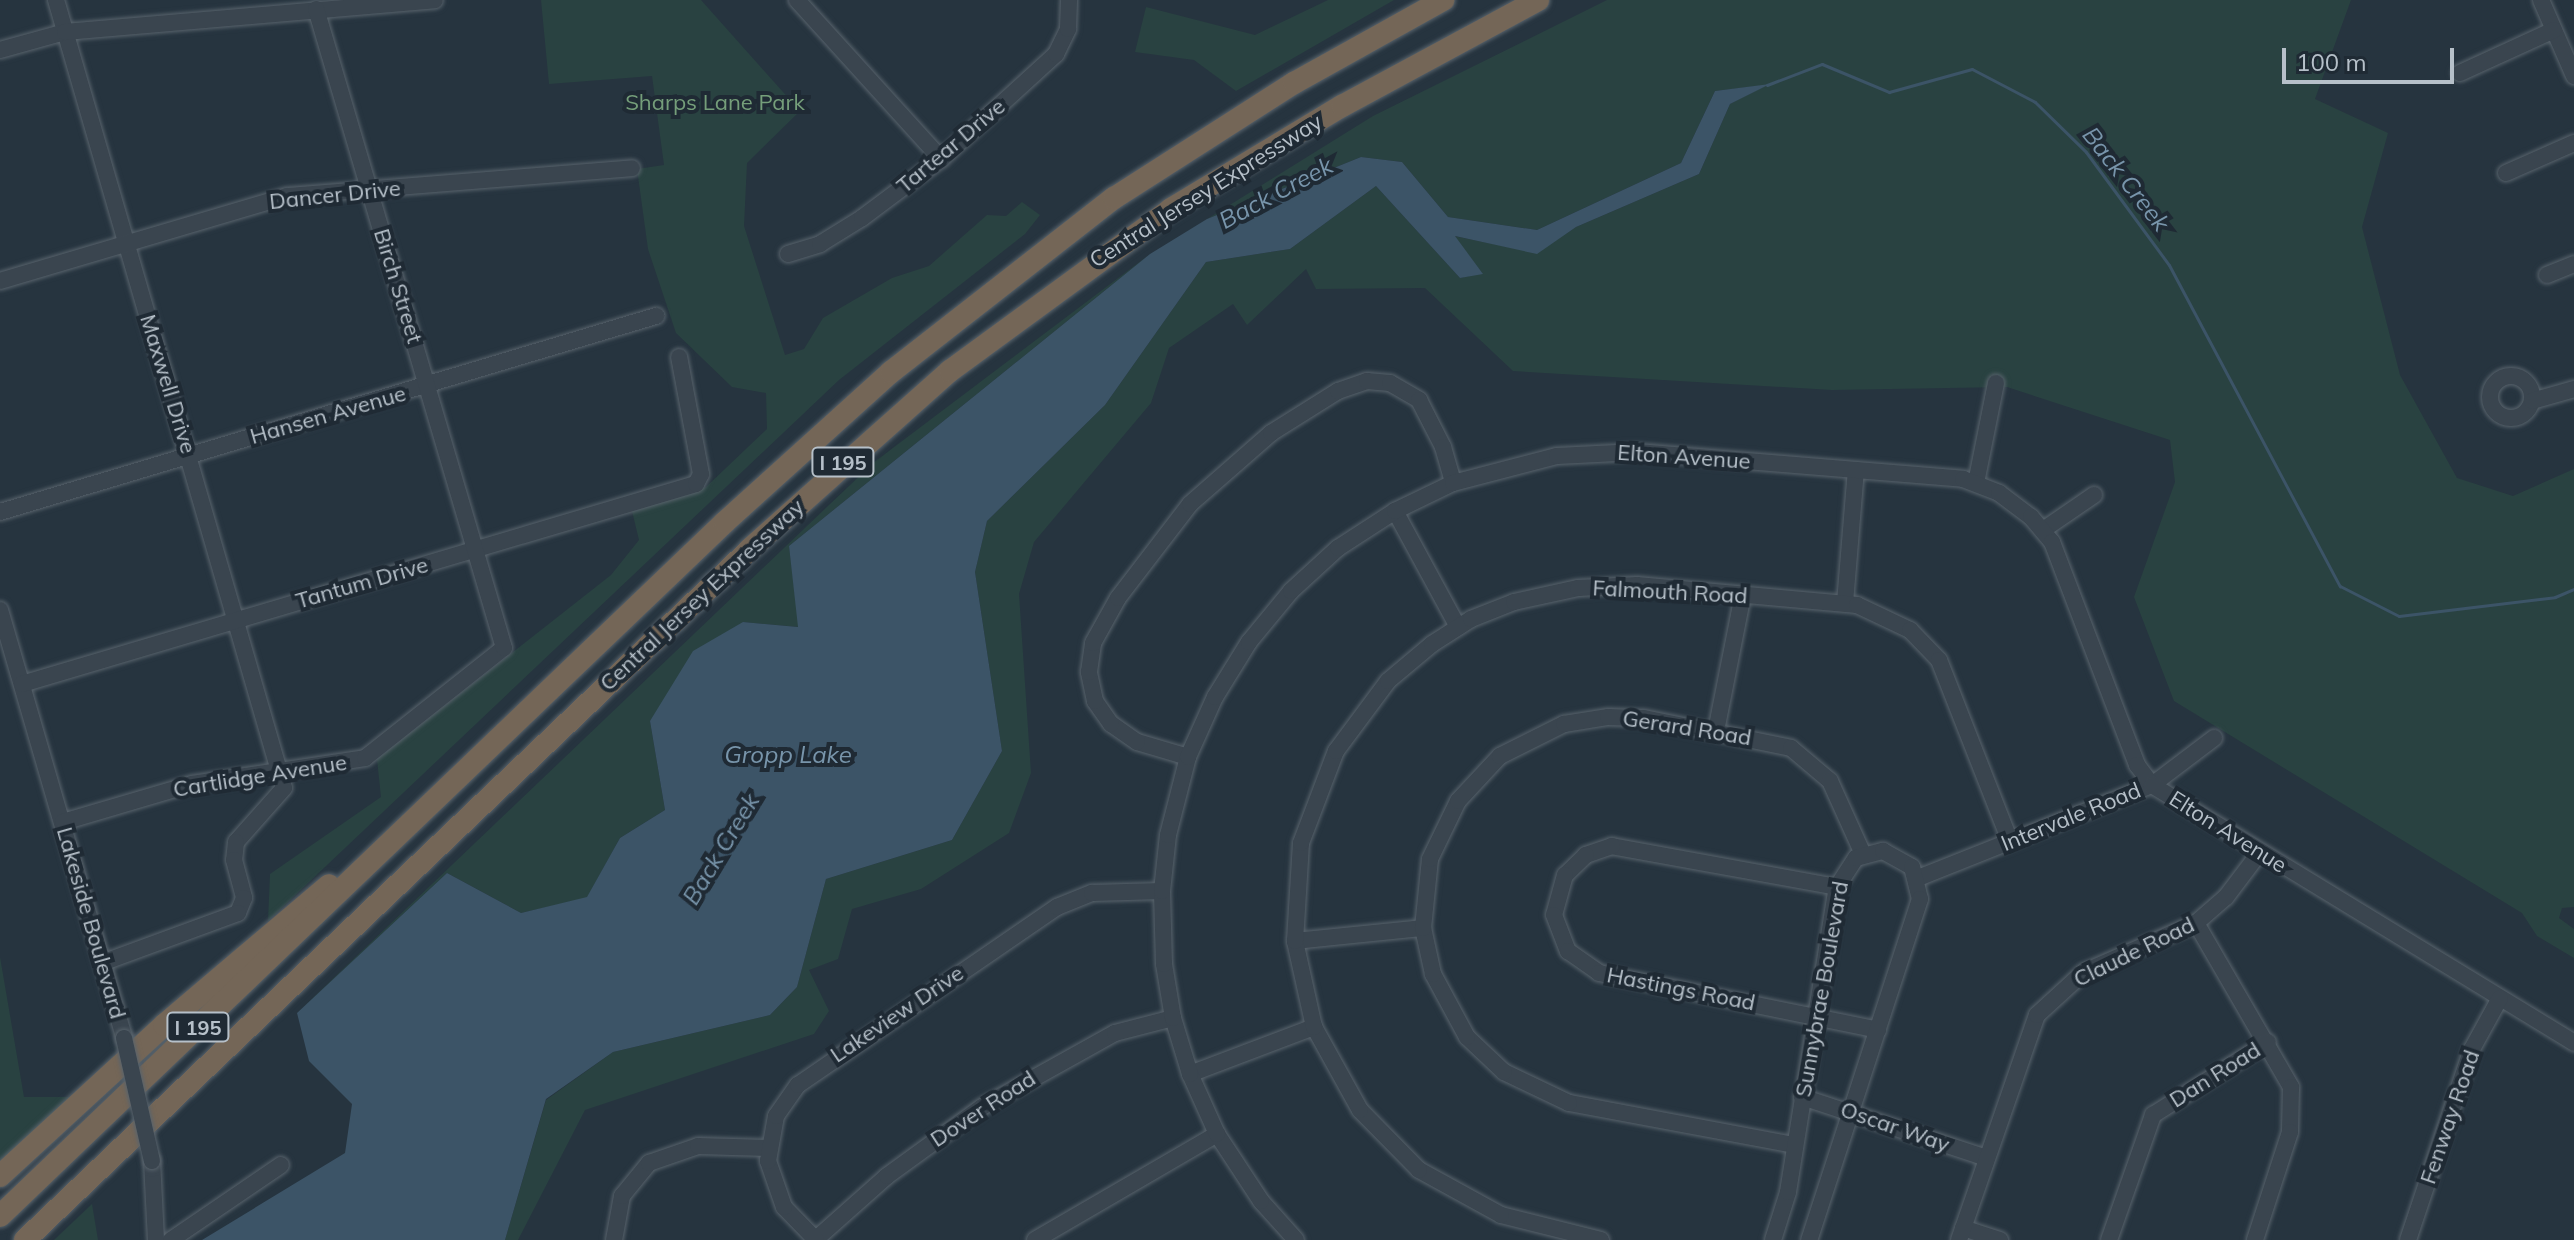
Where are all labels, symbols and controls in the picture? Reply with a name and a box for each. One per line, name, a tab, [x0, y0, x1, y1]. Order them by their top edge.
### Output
scale bar	[2286, 32, 2458, 82]
text: 100 m	[2296, 47, 2367, 77]
park label: Sharps Lane Park	[625, 90, 805, 116]
street label: Tartear Drive	[892, 93, 1010, 199]
street label: Central Jersey Expressway	[1085, 108, 1327, 274]
water label: Back Creek	[2076, 121, 2176, 237]
water label: Back Creek	[1214, 151, 1338, 235]
street label: Dancer Drive	[268, 175, 402, 215]
street label: Birch Street	[368, 226, 428, 346]
street label: Maxwell Drive	[134, 311, 202, 457]
street label: Hansen Avenue	[247, 380, 409, 450]
street label: Elton Avenue	[1616, 439, 1752, 475]
road number: I 195	[811, 446, 875, 478]
street label: Central Jersey Expressway	[595, 494, 809, 696]
street label: Tantum Drive	[293, 552, 431, 614]
street label: Falmouth Road	[1592, 575, 1748, 609]
street label: Gerard Road	[1621, 705, 1753, 751]
water label: Gropp Lake	[724, 741, 852, 769]
street label: Cartlidge Avenue	[171, 749, 349, 803]
street label: Intervale Road	[1997, 777, 2145, 857]
street label: Elton Avenue	[2164, 785, 2292, 879]
water label: Back Creek	[677, 788, 765, 910]
street label: Lakeside Boulevard	[51, 824, 131, 1022]
street label: Sunnybrae Boulevard	[1790, 879, 1854, 1099]
street label: Claude Road	[2069, 911, 2199, 993]
street label: Lakeview Drive	[825, 960, 969, 1068]
street label: Hastings Road	[1605, 962, 1757, 1016]
road number: I 195	[166, 1011, 230, 1043]
street label: Dan Road	[2165, 1037, 2265, 1113]
street label: Fenway Road	[2415, 1046, 2485, 1188]
street label: Dover Road	[925, 1065, 1041, 1153]
street label: Oscar Way	[1837, 1096, 1953, 1158]

